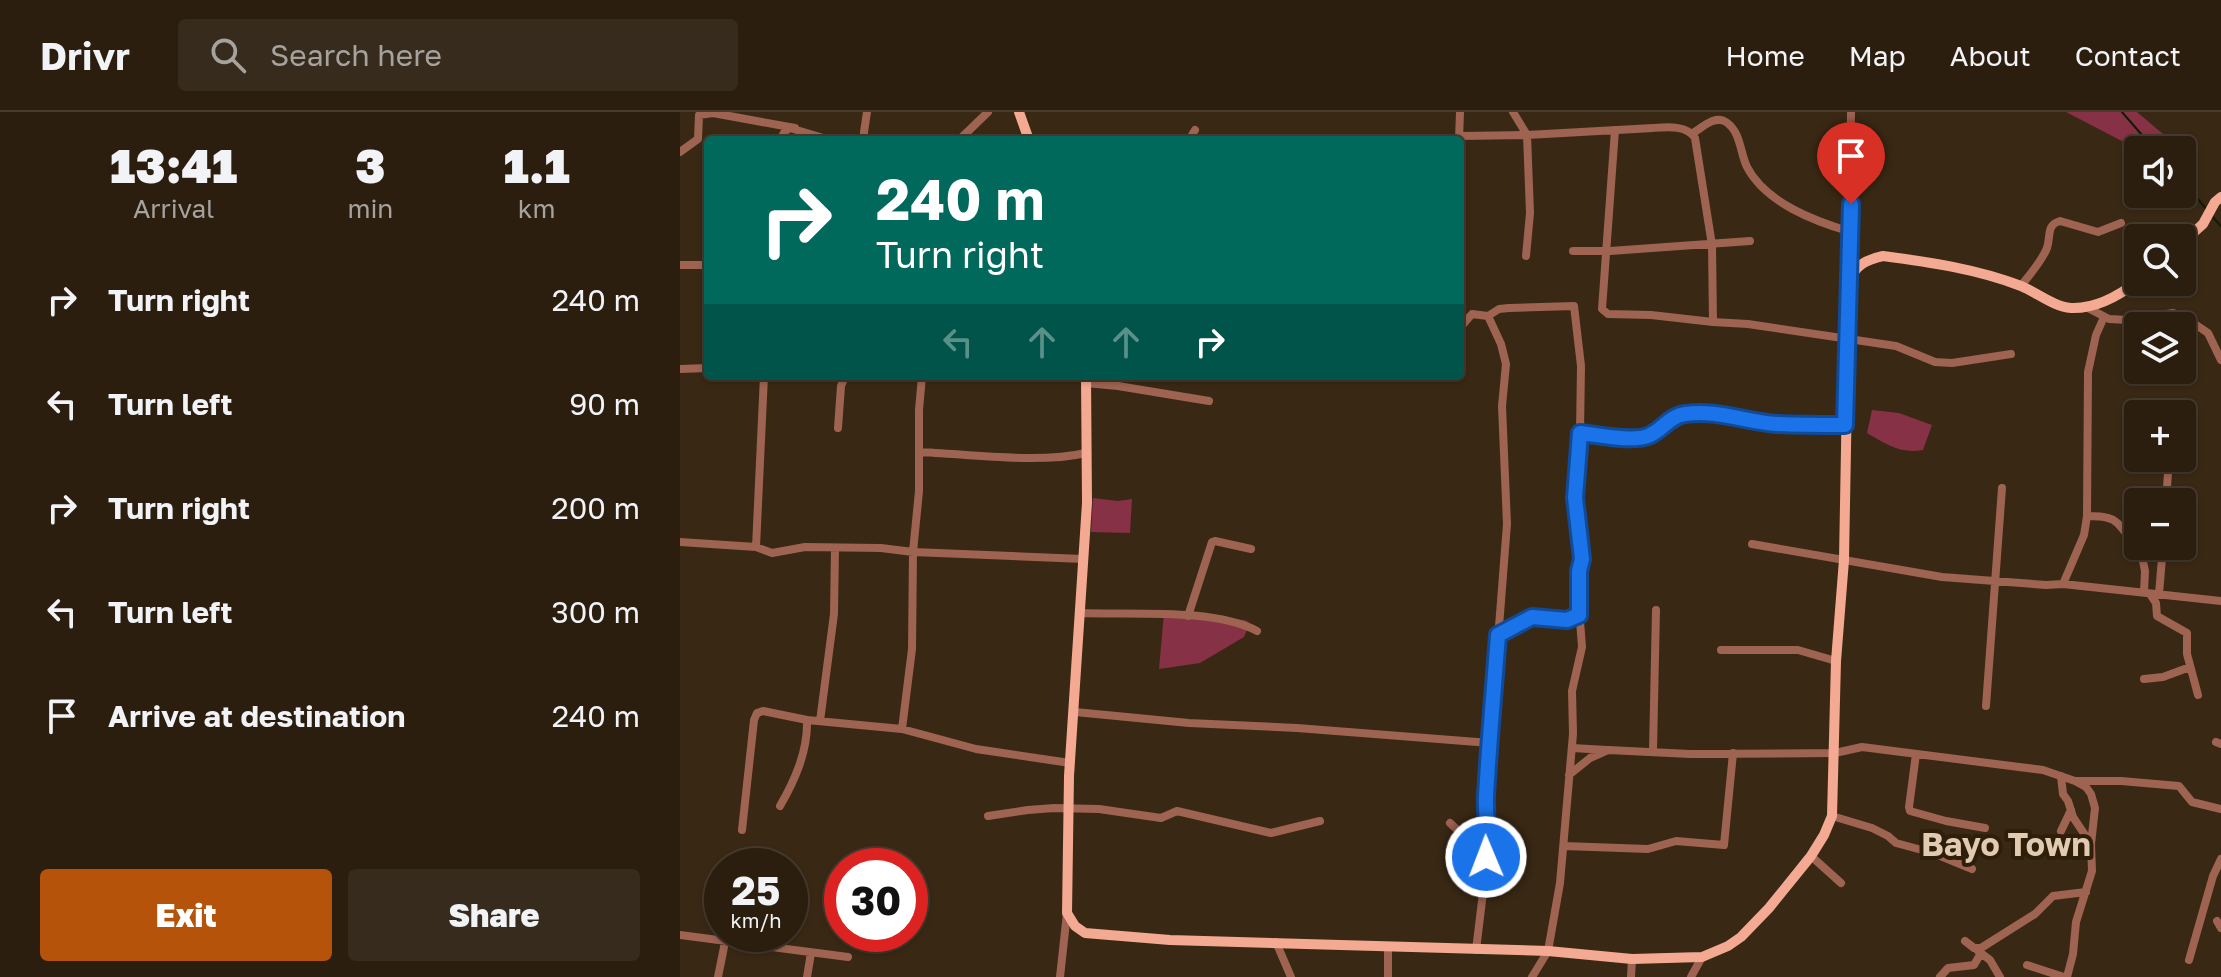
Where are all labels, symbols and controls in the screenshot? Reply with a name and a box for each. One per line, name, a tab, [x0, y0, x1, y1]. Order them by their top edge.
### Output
search box	[178, 19, 738, 91]
text: Drivr	[40, 33, 130, 78]
icon: search	[206, 33, 250, 77]
text: Search here	[270, 37, 442, 73]
text: Home	[1726, 39, 1805, 72]
text: Map	[1849, 39, 1906, 72]
text: About	[1950, 39, 2031, 72]
text: Contact	[2075, 39, 2181, 72]
pin	[1817, 122, 1885, 204]
icon: arrive	[1829, 134, 1873, 178]
text: 13:41	[110, 136, 237, 194]
text: 3	[355, 136, 385, 194]
text: 1.1	[503, 136, 570, 194]
map controls	[2124, 136, 2196, 560]
button: sound	[2124, 136, 2196, 208]
text: 240 m	[876, 165, 1045, 232]
icon: right	[744, 168, 848, 272]
text: Arrival	[133, 193, 214, 224]
text: min	[347, 193, 393, 224]
text: km	[518, 193, 556, 224]
button: search	[2124, 224, 2196, 296]
text: Turn right	[876, 233, 1044, 276]
icon: right	[40, 278, 84, 322]
text: Turn right	[108, 282, 250, 318]
text: 240 m	[552, 282, 640, 318]
button: layers	[2124, 312, 2196, 384]
icon: left	[936, 320, 980, 364]
icon: ahead	[1020, 320, 1064, 364]
icon: ahead	[1104, 320, 1148, 364]
icon: right	[1188, 320, 1232, 364]
icon: left	[40, 382, 84, 426]
text: Turn left	[108, 386, 233, 422]
text: 90 m	[569, 386, 640, 422]
button: +	[2124, 400, 2196, 472]
icon: right	[40, 486, 84, 530]
button: −	[2124, 488, 2196, 560]
text: Turn right	[108, 490, 250, 526]
text: 200 m	[551, 490, 640, 526]
icon: left	[40, 590, 84, 634]
text: Turn left	[108, 594, 233, 630]
text: 300 m	[551, 594, 640, 630]
icon: arrive	[40, 694, 84, 738]
text: Arrive at destination	[108, 698, 405, 734]
text: 240 m	[552, 698, 640, 734]
position arrow	[1444, 815, 1528, 899]
district label: Bayo Town	[1921, 825, 2091, 863]
speed limit sign: 30	[824, 848, 928, 952]
text: 25	[732, 866, 780, 914]
button: Exit	[40, 869, 332, 961]
button: Share	[348, 869, 640, 961]
text: km/h	[731, 908, 781, 932]

